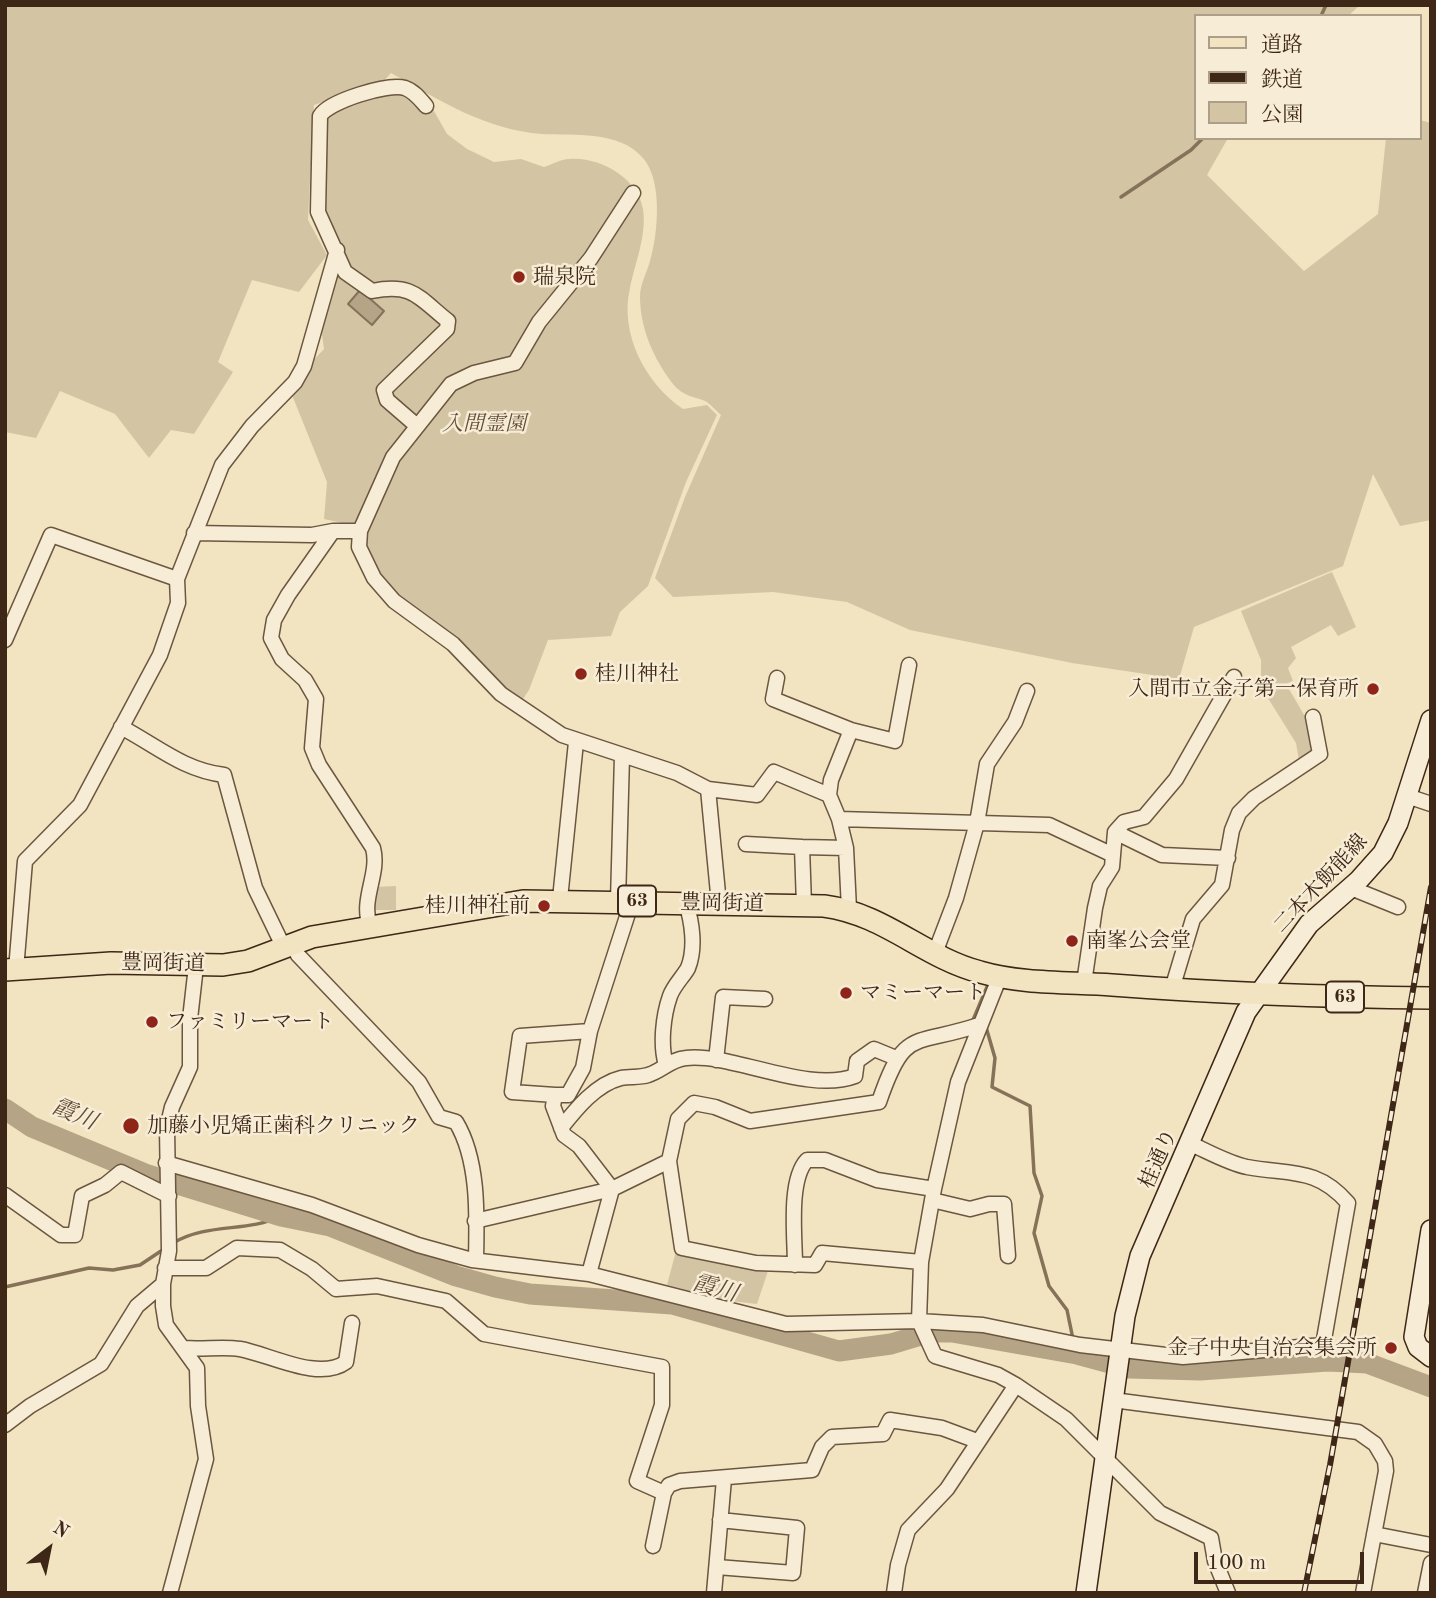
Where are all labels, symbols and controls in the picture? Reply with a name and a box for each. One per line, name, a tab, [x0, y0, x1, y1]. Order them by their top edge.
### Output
legend	[1194, 14, 1422, 140]
text: 道路	[1261, 35, 1303, 56]
text: 鉄道	[1261, 70, 1303, 91]
text: 公園	[1261, 105, 1303, 126]
place label: 瑞泉院	[533, 264, 596, 290]
marker: 瑞泉院	[511, 269, 527, 285]
park label: 入間霊園	[442, 411, 526, 437]
place label: 桂川神社	[595, 661, 679, 687]
marker: 桂川神社	[573, 666, 589, 682]
place label: 入間市立金子第一保育所	[1128, 676, 1359, 702]
marker: 入間市立金子第一保育所	[1365, 681, 1381, 697]
street label: 二本木飯能線	[1269, 829, 1373, 939]
road number: 63	[618, 886, 656, 917]
street label: 豊岡街道	[680, 891, 764, 917]
place label: 桂川神社前	[425, 893, 530, 919]
marker: 桂川神社前	[536, 898, 552, 914]
place label: 南峯公会堂	[1086, 928, 1191, 954]
marker: 南峯公会堂	[1064, 933, 1080, 949]
street label: 豊岡街道	[121, 951, 205, 977]
place label: マミーマート	[860, 980, 986, 1006]
road number: 63	[1326, 981, 1364, 1012]
marker: マミーマート	[838, 985, 854, 1001]
place label: ファミリーマート	[166, 1009, 334, 1035]
marker: ファミリーマート	[144, 1014, 160, 1030]
water label: 霞川	[47, 1093, 101, 1137]
place label: 加藤小児矯正歯科クリニック	[147, 1113, 420, 1139]
marker: 加藤小児矯正歯科クリニック	[121, 1116, 141, 1136]
street label: 桂通り	[1135, 1125, 1183, 1193]
water label: 霞川	[689, 1269, 741, 1309]
place label: 金子中央自治会集会所	[1167, 1335, 1377, 1361]
marker: 金子中央自治会集会所	[1383, 1340, 1399, 1356]
north arrow	[14, 1514, 84, 1584]
text: N	[49, 1519, 72, 1543]
scale bar	[1198, 1538, 1368, 1582]
text: 100 m	[1207, 1553, 1266, 1574]

